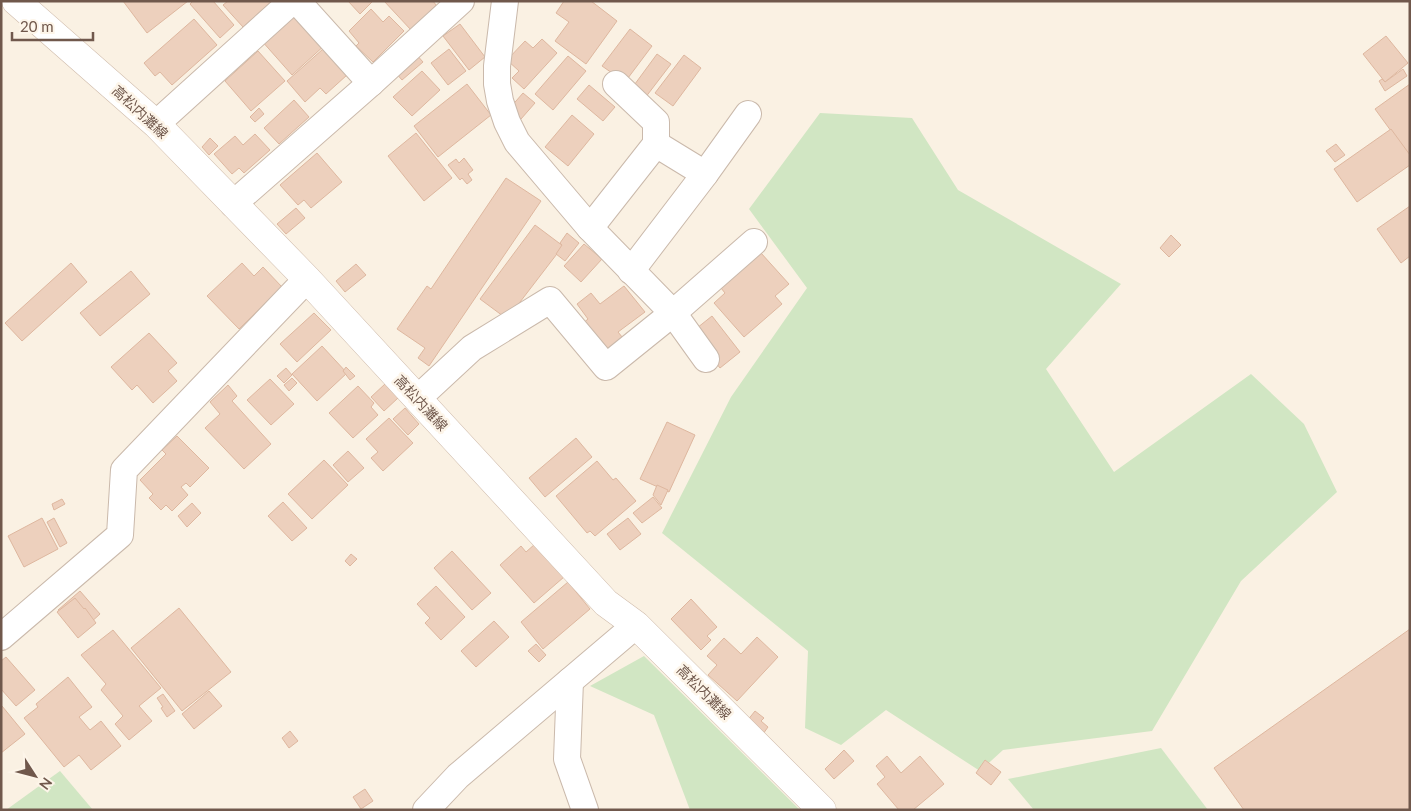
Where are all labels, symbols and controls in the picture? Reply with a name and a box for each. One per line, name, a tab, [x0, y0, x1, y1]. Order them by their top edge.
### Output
scale bar	[12, 10, 94, 42]
text: 20 m	[20, 17, 54, 35]
street label: 高松内灘線	[109, 82, 172, 142]
street label: 高松内灘線	[391, 371, 451, 434]
street label: 高松内灘線	[674, 661, 735, 722]
north arrow	[10, 751, 60, 801]
text: N	[36, 775, 56, 793]

